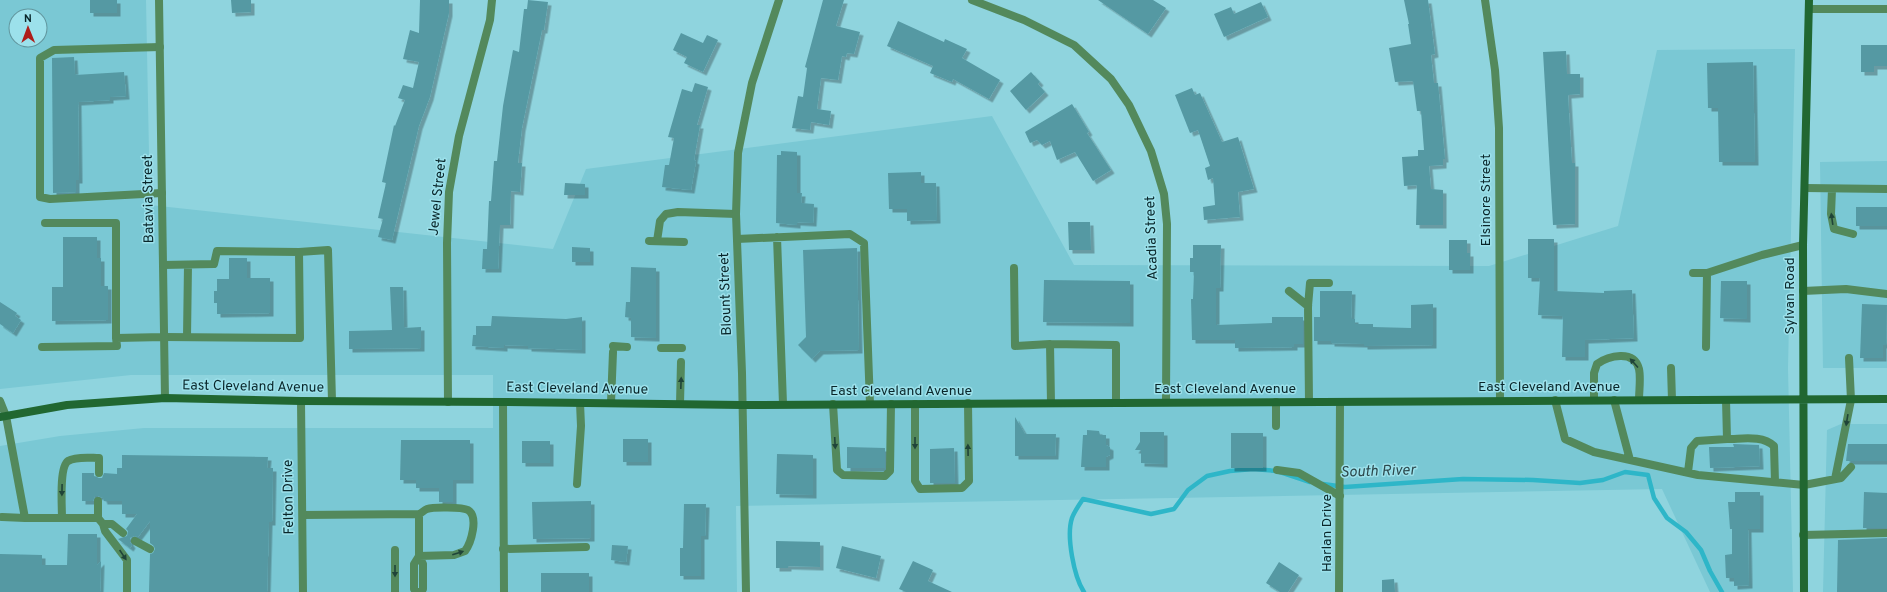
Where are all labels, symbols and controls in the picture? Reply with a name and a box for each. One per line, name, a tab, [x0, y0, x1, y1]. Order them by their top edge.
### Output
north arrow	[8, 8, 48, 48]
text: N	[24, 12, 32, 26]
street label: Batavia Street	[140, 154, 158, 244]
street label: Elsinore Street	[1478, 154, 1495, 246]
street label: Jewel Street	[425, 157, 451, 237]
street label: Acadia Street	[1142, 196, 1162, 280]
one-way arrow	[1829, 213, 1835, 225]
street label: Blount Street	[716, 252, 736, 336]
street label: Sylvan Road	[1782, 257, 1799, 335]
one-way arrow	[1630, 358, 1639, 368]
one-way arrow	[678, 376, 684, 389]
street label: East Cleveland Avenue	[182, 377, 324, 397]
street label: East Cleveland Avenue	[506, 379, 648, 399]
street label: East Cleveland Avenue	[1478, 379, 1620, 396]
street label: East Cleveland Avenue	[1154, 381, 1296, 398]
street label: East Cleveland Avenue	[830, 383, 972, 400]
one-way arrow	[1844, 414, 1850, 426]
one-way arrow	[832, 437, 838, 450]
one-way arrow	[912, 437, 918, 450]
one-way arrow	[965, 444, 972, 456]
street label: Felton Drive	[280, 459, 298, 535]
water label: South River	[1340, 461, 1417, 483]
one-way arrow	[59, 484, 66, 496]
street label: Harlan Drive	[1319, 494, 1336, 572]
one-way arrow	[119, 550, 127, 560]
one-way arrow	[452, 550, 464, 556]
one-way arrow	[392, 565, 398, 578]

